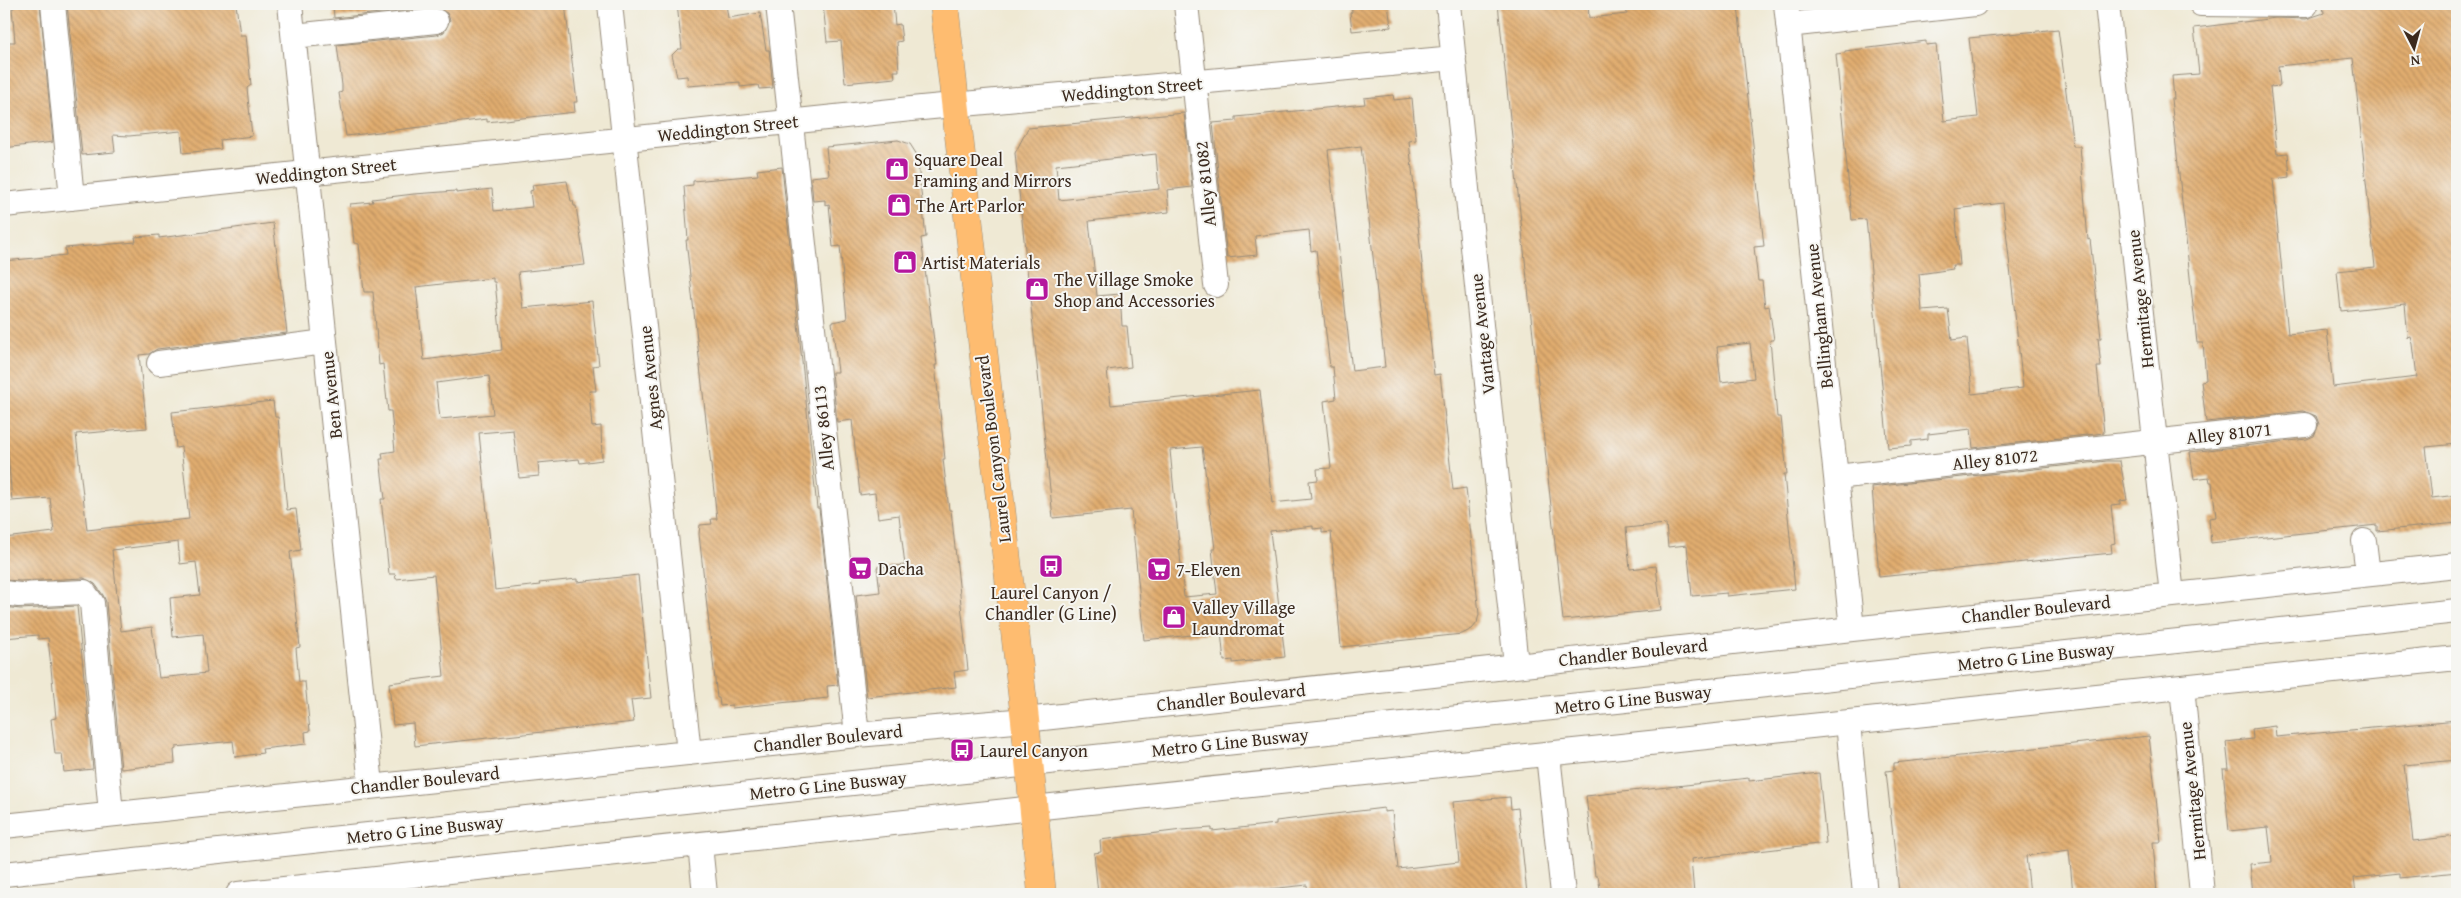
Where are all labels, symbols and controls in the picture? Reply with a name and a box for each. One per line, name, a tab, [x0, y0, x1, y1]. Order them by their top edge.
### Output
north arrow	[2388, 22, 2438, 72]
text: N	[2409, 50, 2421, 71]
street label: Weddington Street	[1060, 69, 1204, 109]
street label: Weddington Street	[656, 107, 800, 149]
street label: Alley 81082	[1187, 140, 1223, 228]
place label: Square Deal Framing and Mirrors	[914, 146, 1072, 194]
street label: Weddington Street	[254, 150, 398, 192]
shop icon: Square Deal Framing and Mirrors	[884, 156, 910, 182]
shop icon: The Art Parlor	[886, 192, 912, 218]
place label: The Art Parlor	[916, 192, 1025, 219]
street label: Hermitage Avenue	[2119, 228, 2161, 370]
street label: Bellingham Avenue	[1798, 242, 1840, 390]
shop icon: Artist Materials	[892, 249, 918, 275]
place label: Artist Materials	[922, 249, 1040, 276]
place label: The Village Smoke Shop and Accessories	[1054, 266, 1215, 314]
street label: Vantage Avenue	[1462, 272, 1502, 396]
shop icon: The Village Smoke Shop and Accessories	[1024, 276, 1050, 302]
street label: Agnes Avenue	[631, 324, 669, 432]
street label: Ben Avenue	[313, 350, 349, 440]
street label: Laurel Canyon Boulevard	[968, 353, 1018, 544]
street label: Alley 86113	[805, 384, 841, 472]
street label: Alley 81071	[2185, 415, 2273, 451]
street label: Alley 81072	[1951, 441, 2039, 477]
bus stop icon: Laurel Canyon / Chandler (G Line)	[1038, 553, 1064, 579]
supermarket icon: Dacha	[847, 555, 873, 581]
place label: Dacha	[878, 555, 924, 582]
supermarket icon: 7-Eleven	[1146, 556, 1172, 582]
place label: 7-Eleven	[1176, 556, 1241, 583]
place label: Laurel Canyon / Chandler (G Line)	[985, 579, 1117, 627]
street label: Chandler Boulevard	[1960, 588, 2112, 630]
place label: Valley Village Laundromat	[1192, 594, 1296, 642]
shop icon: Valley Village Laundromat	[1161, 604, 1187, 630]
street label: Chandler Boulevard	[1557, 631, 1709, 673]
street label: Metro G Line Busway	[1956, 634, 2116, 678]
street label: Chandler Boulevard	[1155, 676, 1307, 718]
street label: Metro G Line Busway	[1553, 677, 1713, 721]
street label: Chandler Boulevard	[752, 717, 904, 759]
street label: Metro G Line Busway	[1150, 720, 1310, 764]
street label: Hermitage Avenue	[2171, 720, 2213, 862]
bus stop icon: Laurel Canyon	[949, 737, 975, 763]
place label: Laurel Canyon	[980, 737, 1088, 764]
street label: Chandler Boulevard	[349, 759, 501, 801]
street label: Metro G Line Busway	[748, 763, 908, 807]
street label: Metro G Line Busway	[345, 807, 505, 851]

